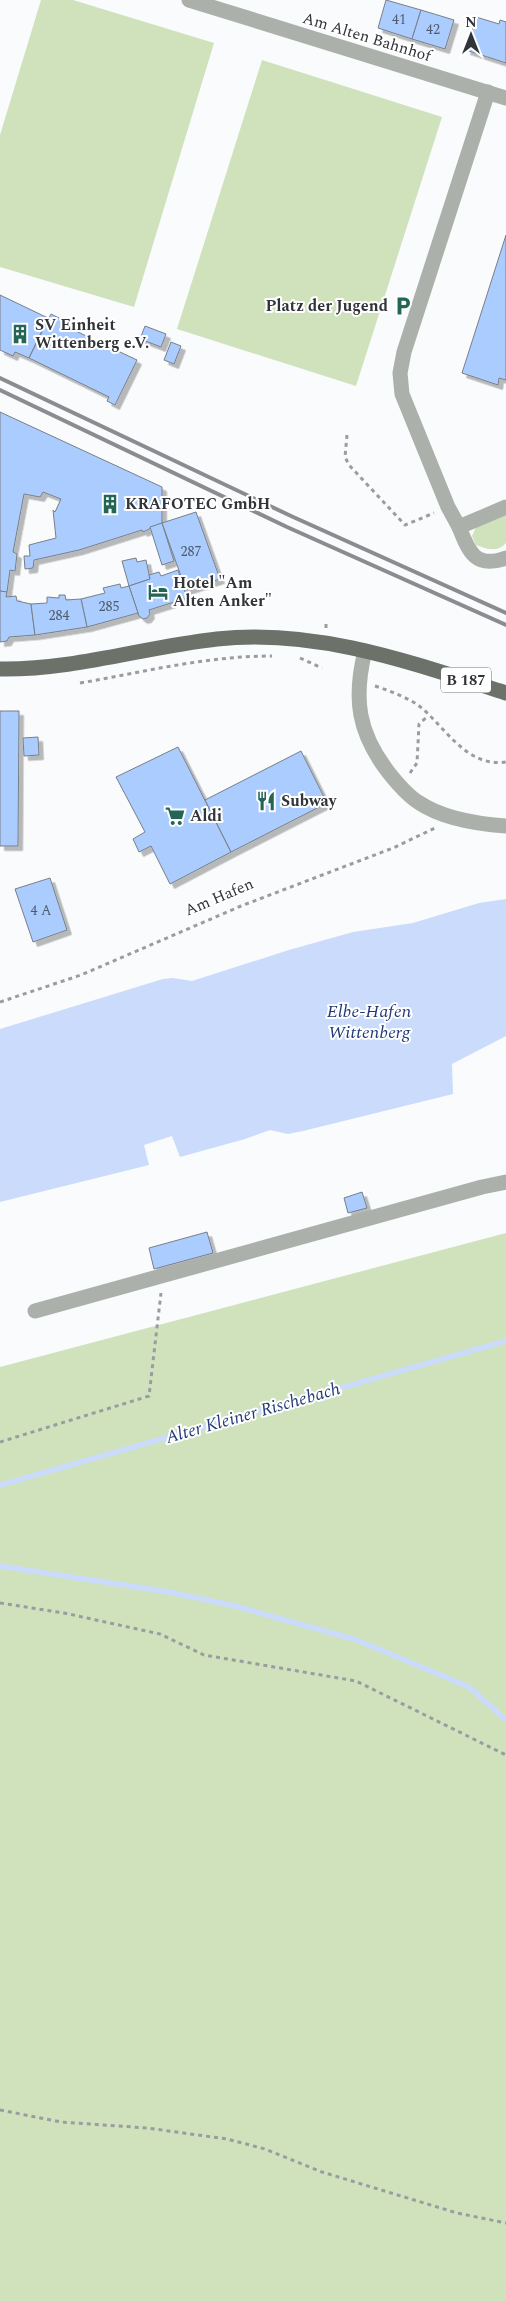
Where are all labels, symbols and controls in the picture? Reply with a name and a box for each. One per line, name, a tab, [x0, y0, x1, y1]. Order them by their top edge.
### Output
street label: Am Alten Bahnhof	[300, 6, 436, 68]
house number: 41	[392, 9, 406, 30]
north arrow	[446, 10, 496, 60]
text: N	[465, 12, 477, 33]
house number: 42	[426, 19, 440, 40]
place label: Platz der Jugend	[265, 294, 388, 318]
parking icon: Platz der Jugend	[392, 295, 414, 317]
place label: SV Einheit Wittenberg e.V.	[35, 313, 149, 355]
building icon: SV Einheit Wittenberg e.V.	[9, 323, 31, 345]
place label: KRAFOTEC GmbH	[125, 492, 270, 516]
building icon: KRAFOTEC GmbH	[99, 493, 121, 515]
house number: 287	[181, 541, 202, 562]
place label: Hotel "Am Alten Anker"	[173, 571, 272, 613]
hotel icon: Hotel "Am Alten Anker"	[147, 581, 169, 603]
house number: 285	[99, 596, 120, 617]
house number: 284	[49, 605, 70, 626]
road number: B 187	[441, 668, 491, 692]
place label: Subway	[281, 789, 338, 813]
restaurant icon: Subway	[255, 790, 277, 812]
place label: Aldi	[190, 804, 222, 828]
supermarket icon: Aldi	[164, 805, 186, 827]
street label: Am Hafen	[181, 872, 257, 922]
house number: 4 A	[31, 900, 52, 921]
water label: Elbe-Hafen Wittenberg	[327, 998, 412, 1046]
water label: Alter Kleiner Rischebach	[162, 1375, 344, 1451]

